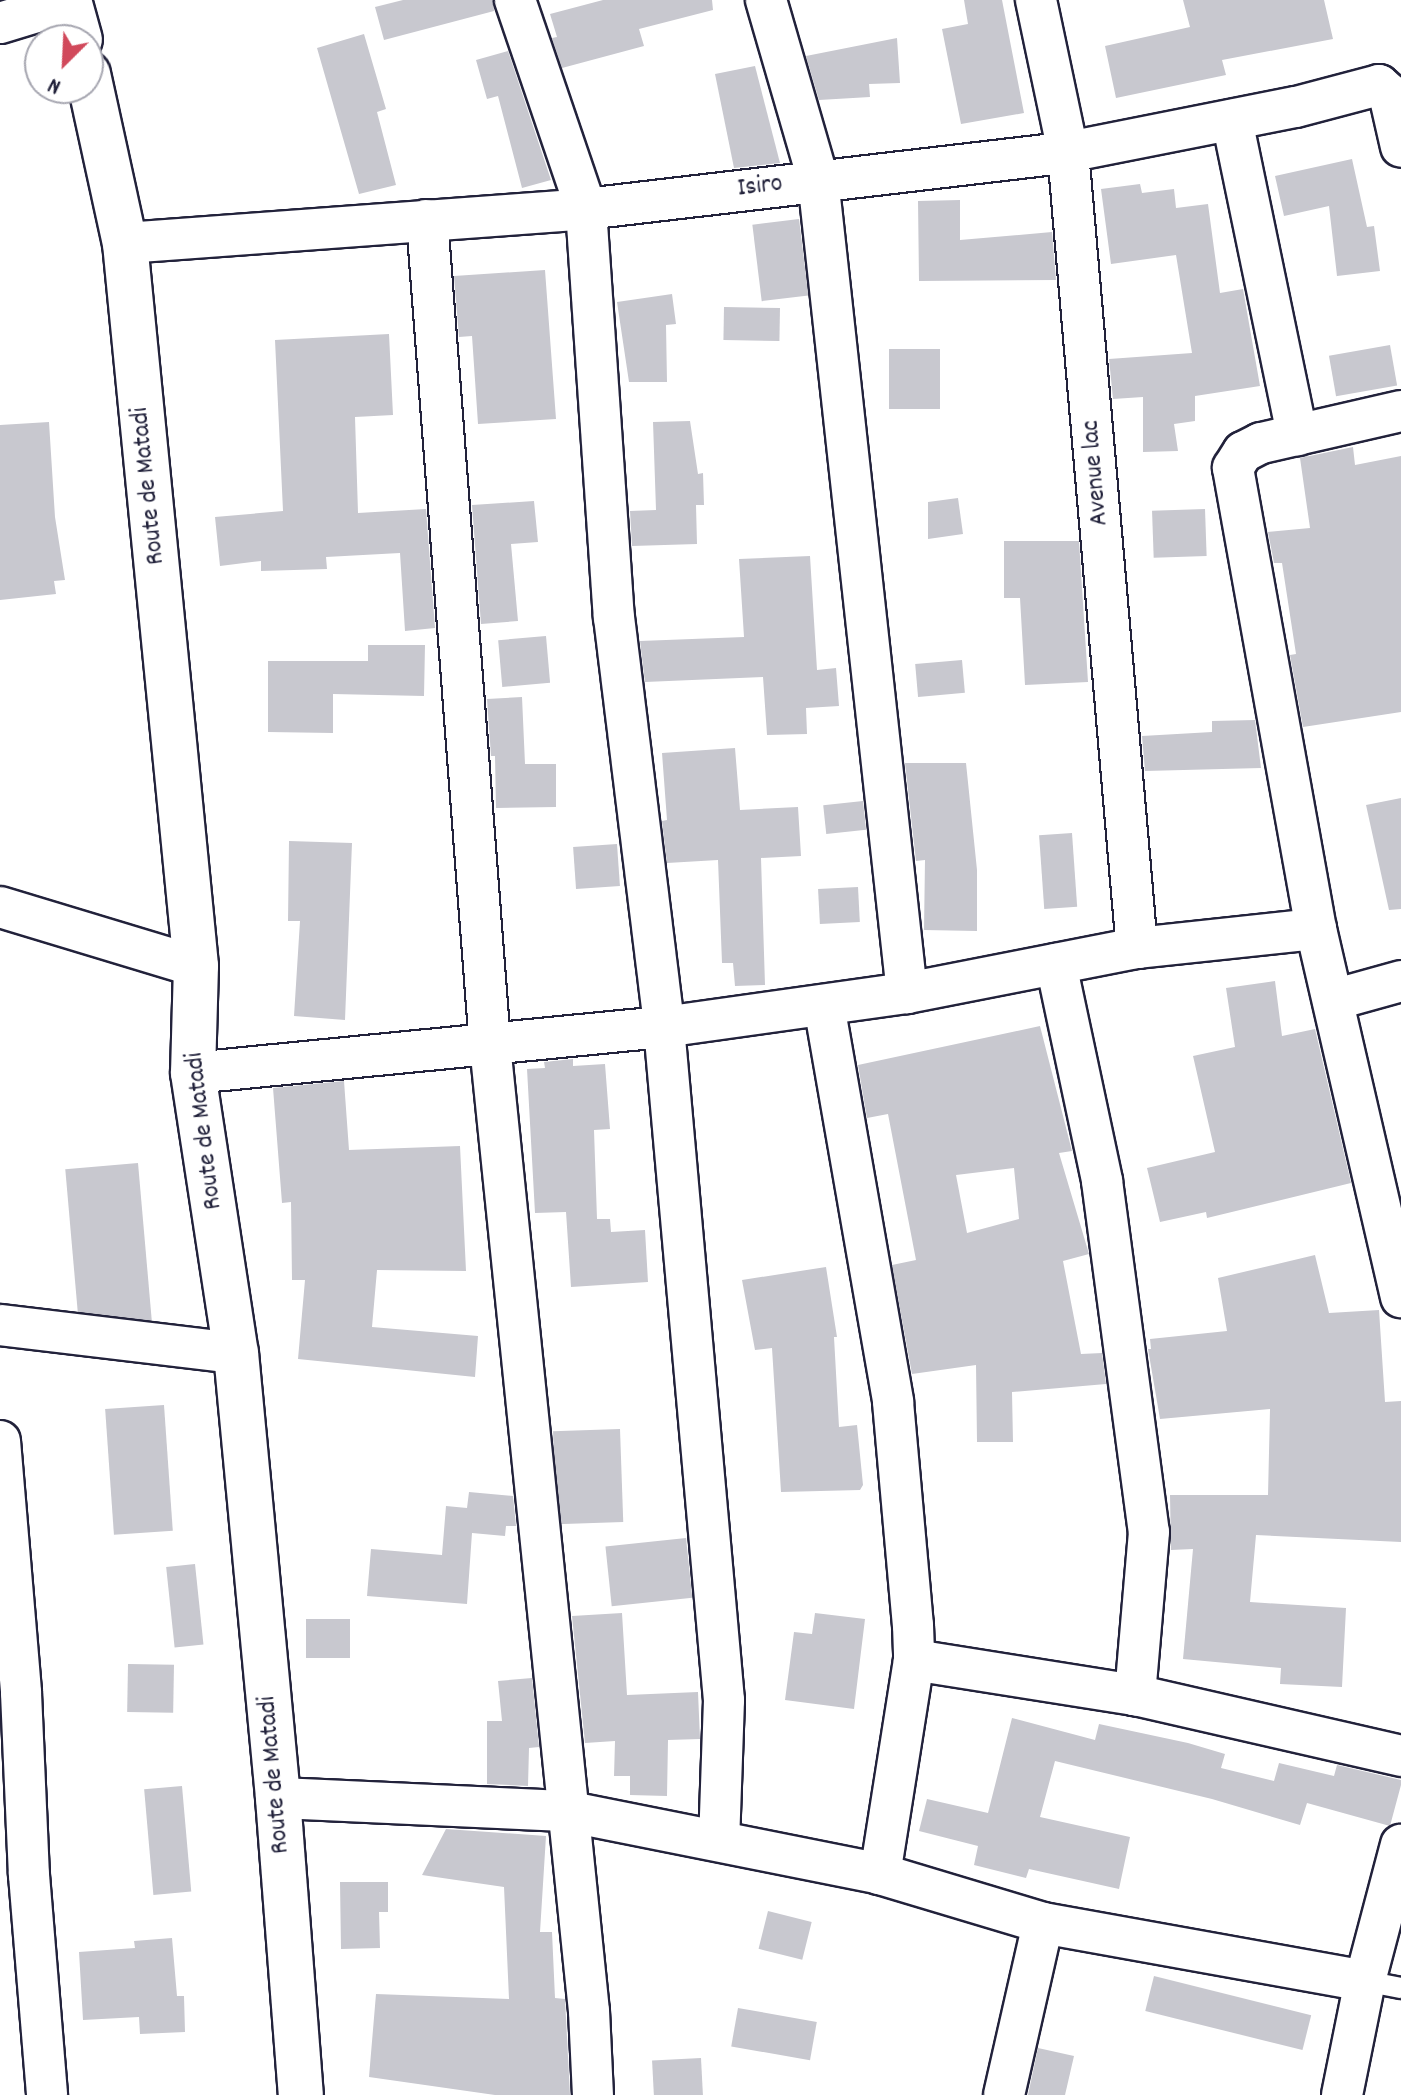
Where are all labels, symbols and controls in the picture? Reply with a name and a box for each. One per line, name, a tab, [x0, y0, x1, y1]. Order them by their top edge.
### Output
north arrow	[24, 24, 104, 104]
text: N	[44, 68, 66, 101]
street label: Isiro	[736, 169, 784, 205]
street label: Route de Matadi	[125, 406, 173, 566]
street label: Avenue lac	[1076, 419, 1116, 527]
street label: Route de Matadi	[180, 1051, 230, 1211]
street label: Route de Matadi	[253, 1695, 297, 1855]

